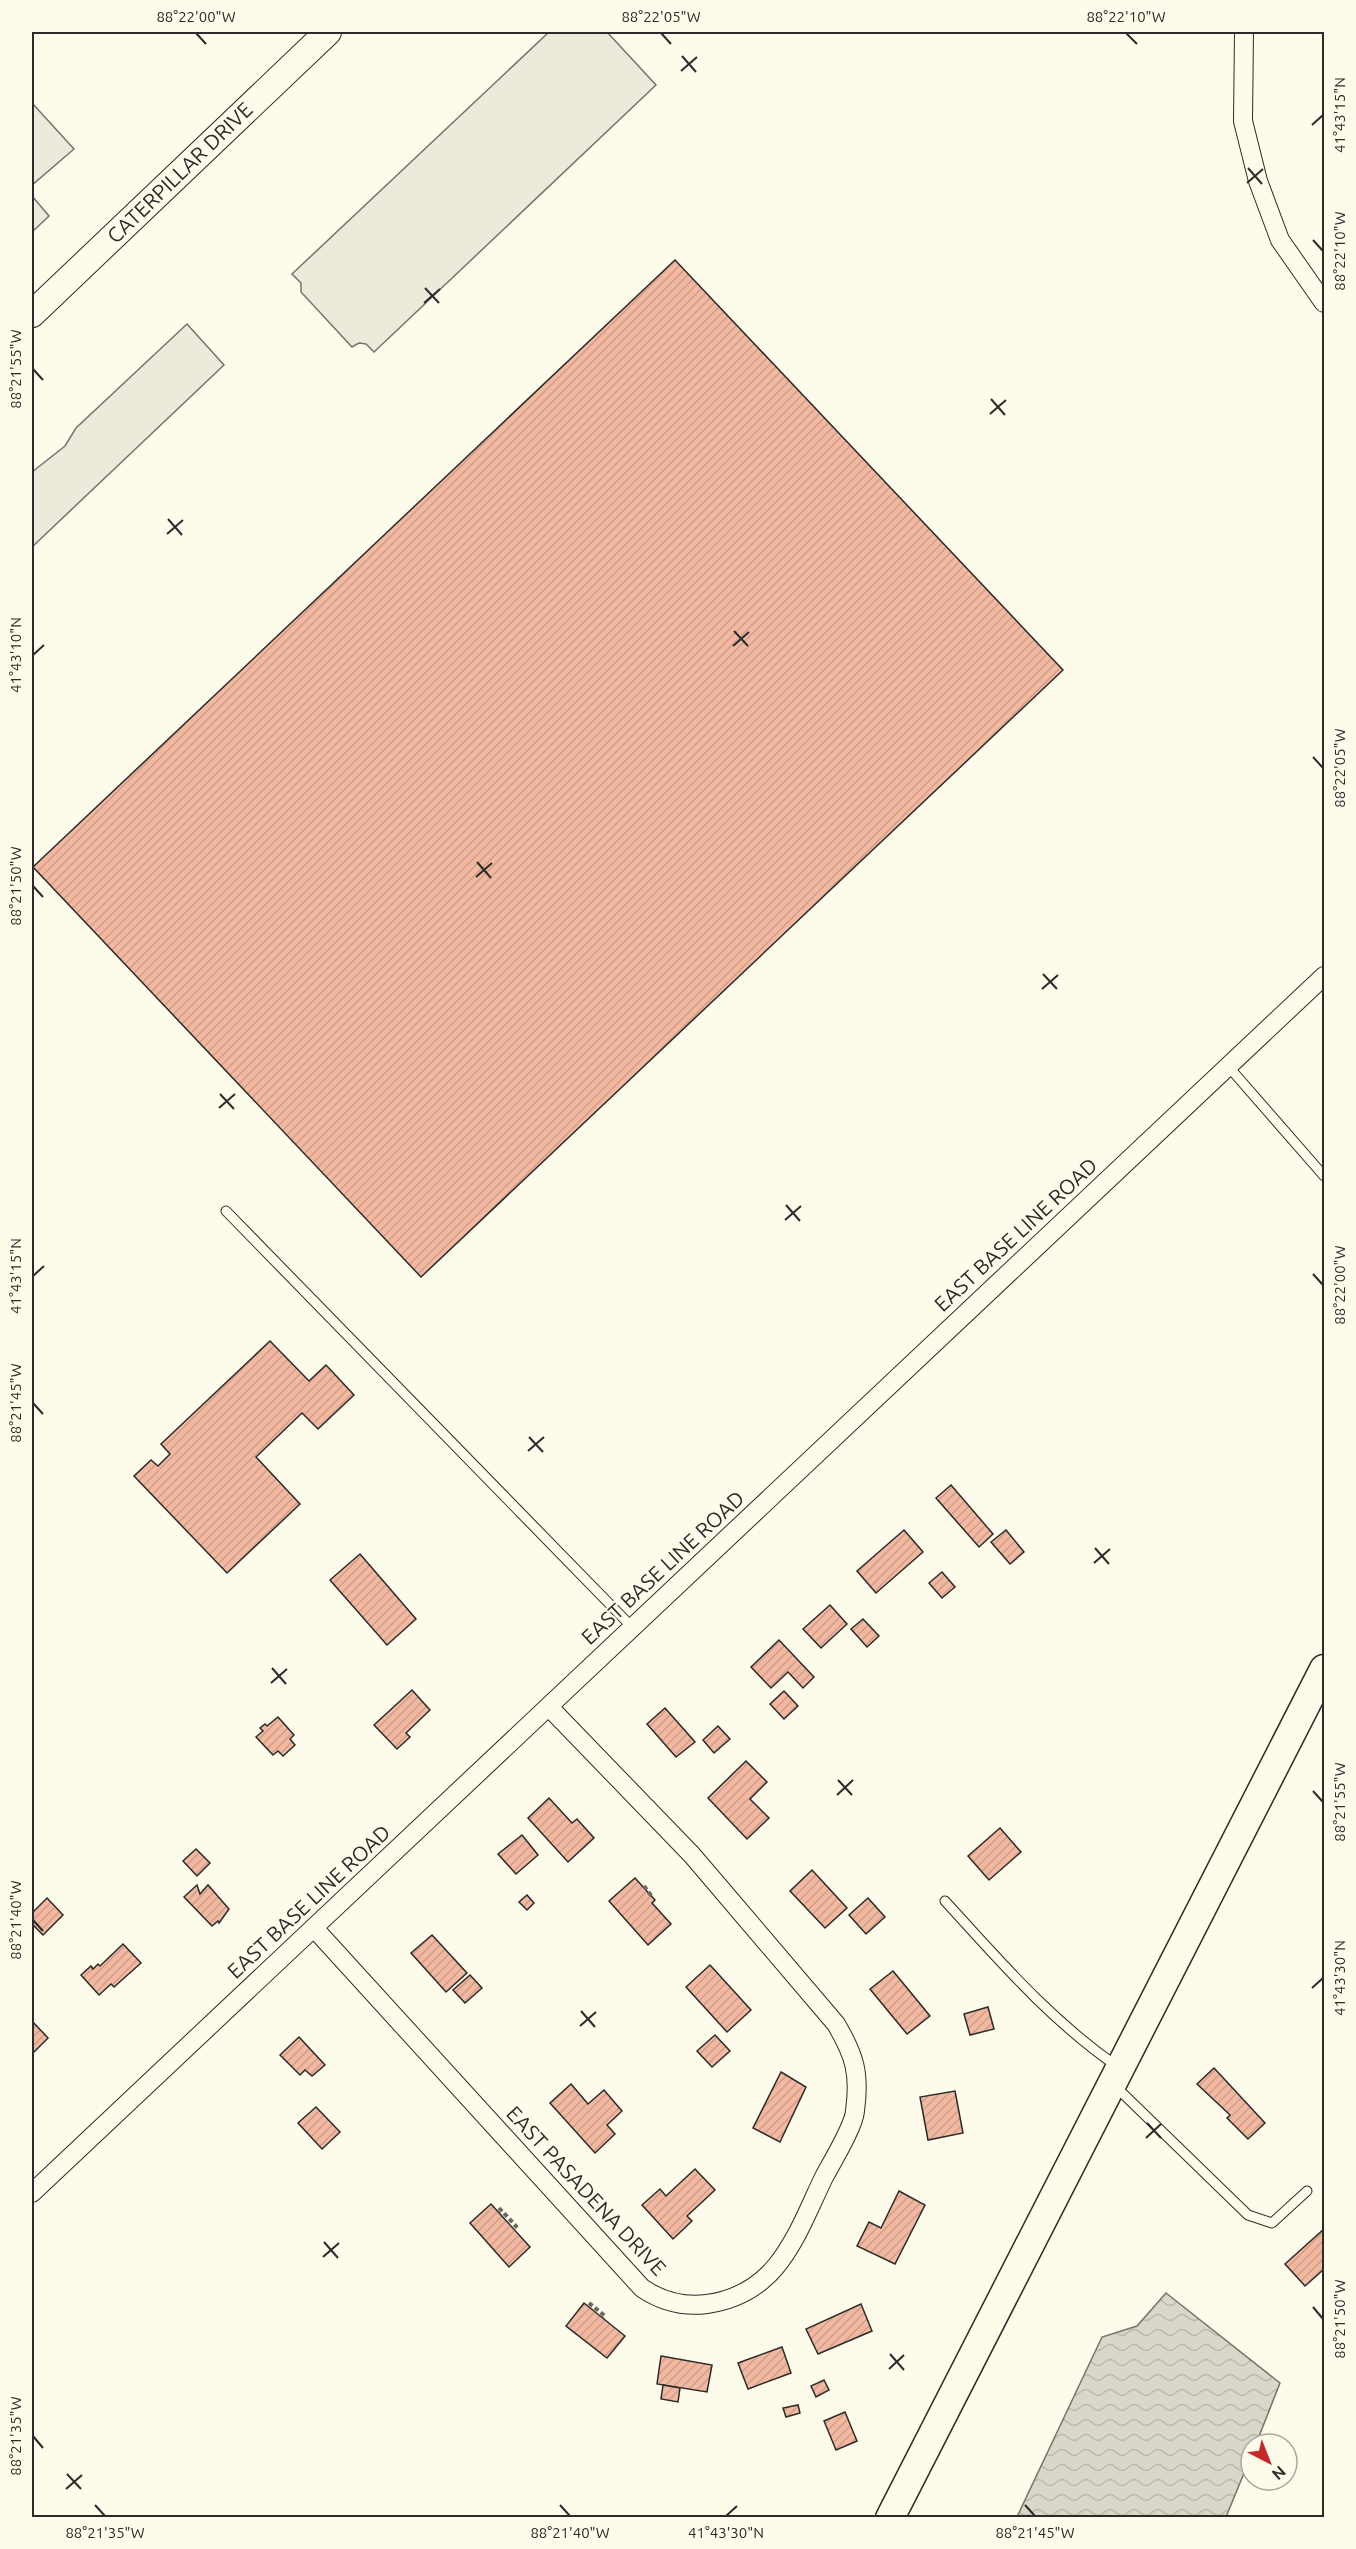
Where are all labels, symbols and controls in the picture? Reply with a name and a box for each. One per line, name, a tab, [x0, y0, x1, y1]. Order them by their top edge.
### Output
text: 88°22'00"W	[156, 8, 236, 25]
text: 88°22'05"W	[621, 8, 701, 25]
text: 88°22'10"W	[1086, 8, 1166, 25]
text: 41°43'15"N	[1331, 77, 1348, 153]
street label: CATERPILLAR DRIVE	[102, 97, 257, 248]
text: 88°22'10"W	[1331, 211, 1348, 291]
text: 88°21'55"W	[7, 329, 24, 409]
text: 41°43'10"N	[7, 617, 24, 693]
text: 88°22'05"W	[1331, 728, 1348, 808]
text: 88°21'50"W	[7, 846, 24, 926]
street label: EAST BASE LINE ROAD	[929, 1153, 1102, 1316]
text: 41°43'15"N	[7, 1238, 24, 1314]
text: 88°22'00"W	[1331, 1245, 1348, 1325]
text: 88°21'45"W	[7, 1363, 24, 1443]
street label: EAST BASE LINE ROAD	[576, 1486, 749, 1649]
text: 88°21'55"W	[1331, 1762, 1348, 1842]
street label: EAST BASE LINE ROAD	[222, 1820, 395, 1983]
text: 88°21'40"W	[7, 1880, 24, 1960]
text: 41°43'30"N	[1331, 1940, 1348, 2016]
street label: EAST PASADENA DRIVE	[502, 2101, 671, 2280]
text: 88°21'50"W	[1331, 2279, 1348, 2359]
text: 88°21'35"W	[7, 2396, 24, 2476]
north arrow	[1239, 2432, 1299, 2492]
text: N	[1269, 2462, 1289, 2484]
text: 88°21'35"W	[65, 2524, 145, 2541]
text: 88°21'40"W	[530, 2524, 610, 2541]
text: 41°43'30"N	[688, 2524, 764, 2541]
text: 88°21'45"W	[995, 2524, 1075, 2541]

